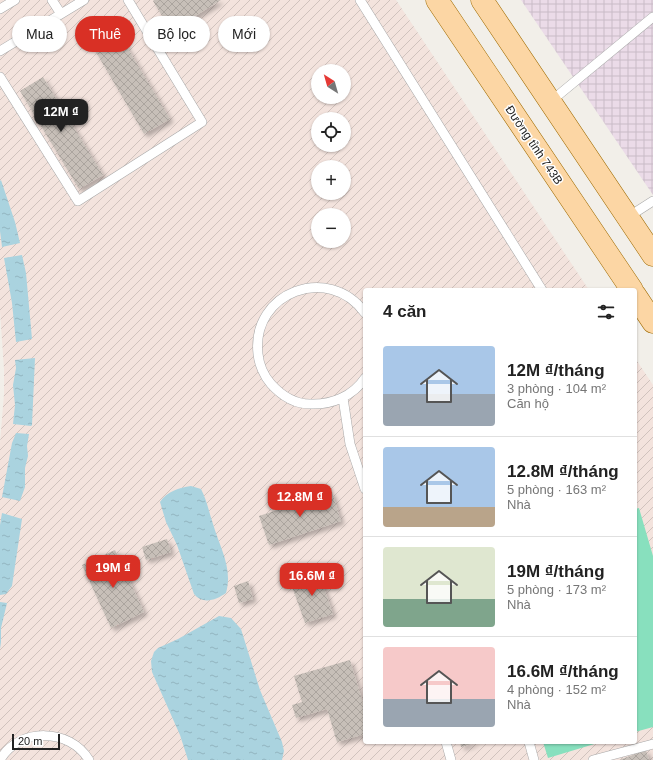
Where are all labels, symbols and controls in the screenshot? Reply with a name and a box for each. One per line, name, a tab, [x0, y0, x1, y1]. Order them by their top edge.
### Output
chip: Mua	[12, 16, 67, 52]
chip: Thuê	[75, 16, 135, 52]
chip: Bộ lọc	[143, 16, 210, 52]
chip: Mới	[218, 16, 270, 52]
north arrow	[311, 64, 351, 104]
map controls	[311, 64, 351, 248]
pin: 12M ₫	[33, 99, 89, 133]
street label: Đường tỉnh 743B	[502, 103, 566, 187]
text: 12M ₫	[43, 104, 79, 119]
button: locate	[311, 112, 351, 152]
button: +	[311, 160, 351, 200]
button: −	[311, 208, 351, 248]
icon: filters	[595, 301, 617, 323]
text: 4 căn	[383, 302, 426, 321]
text: 12M ₫/tháng	[507, 361, 605, 380]
icon: home	[415, 362, 463, 410]
text: 3 phòng · 104 m²	[507, 381, 606, 396]
text: Căn hộ	[507, 396, 549, 411]
text: 12.8M ₫/tháng	[507, 462, 619, 481]
icon: home	[415, 463, 463, 511]
text: 5 phòng · 163 m²	[507, 482, 606, 497]
pin: 12.8M ₫	[263, 484, 337, 518]
text: 12.8M ₫	[277, 489, 323, 504]
text: Nhà	[507, 497, 531, 512]
pin: 19M ₫	[85, 555, 141, 589]
text: 19M ₫	[95, 560, 131, 575]
text: 19M ₫/tháng	[507, 562, 605, 581]
pin: 16.6M ₫	[275, 563, 349, 597]
icon: home	[415, 563, 463, 611]
text: 16.6M ₫	[289, 568, 335, 583]
text: 5 phòng · 173 m²	[507, 582, 606, 597]
text: Nhà	[507, 597, 531, 612]
text: 16.6M ₫/tháng	[507, 662, 619, 681]
icon: home	[415, 663, 463, 711]
text: 4 phòng · 152 m²	[507, 682, 606, 697]
text: Nhà	[507, 697, 531, 712]
scale bar	[12, 732, 60, 751]
text: 20 m	[18, 735, 42, 747]

